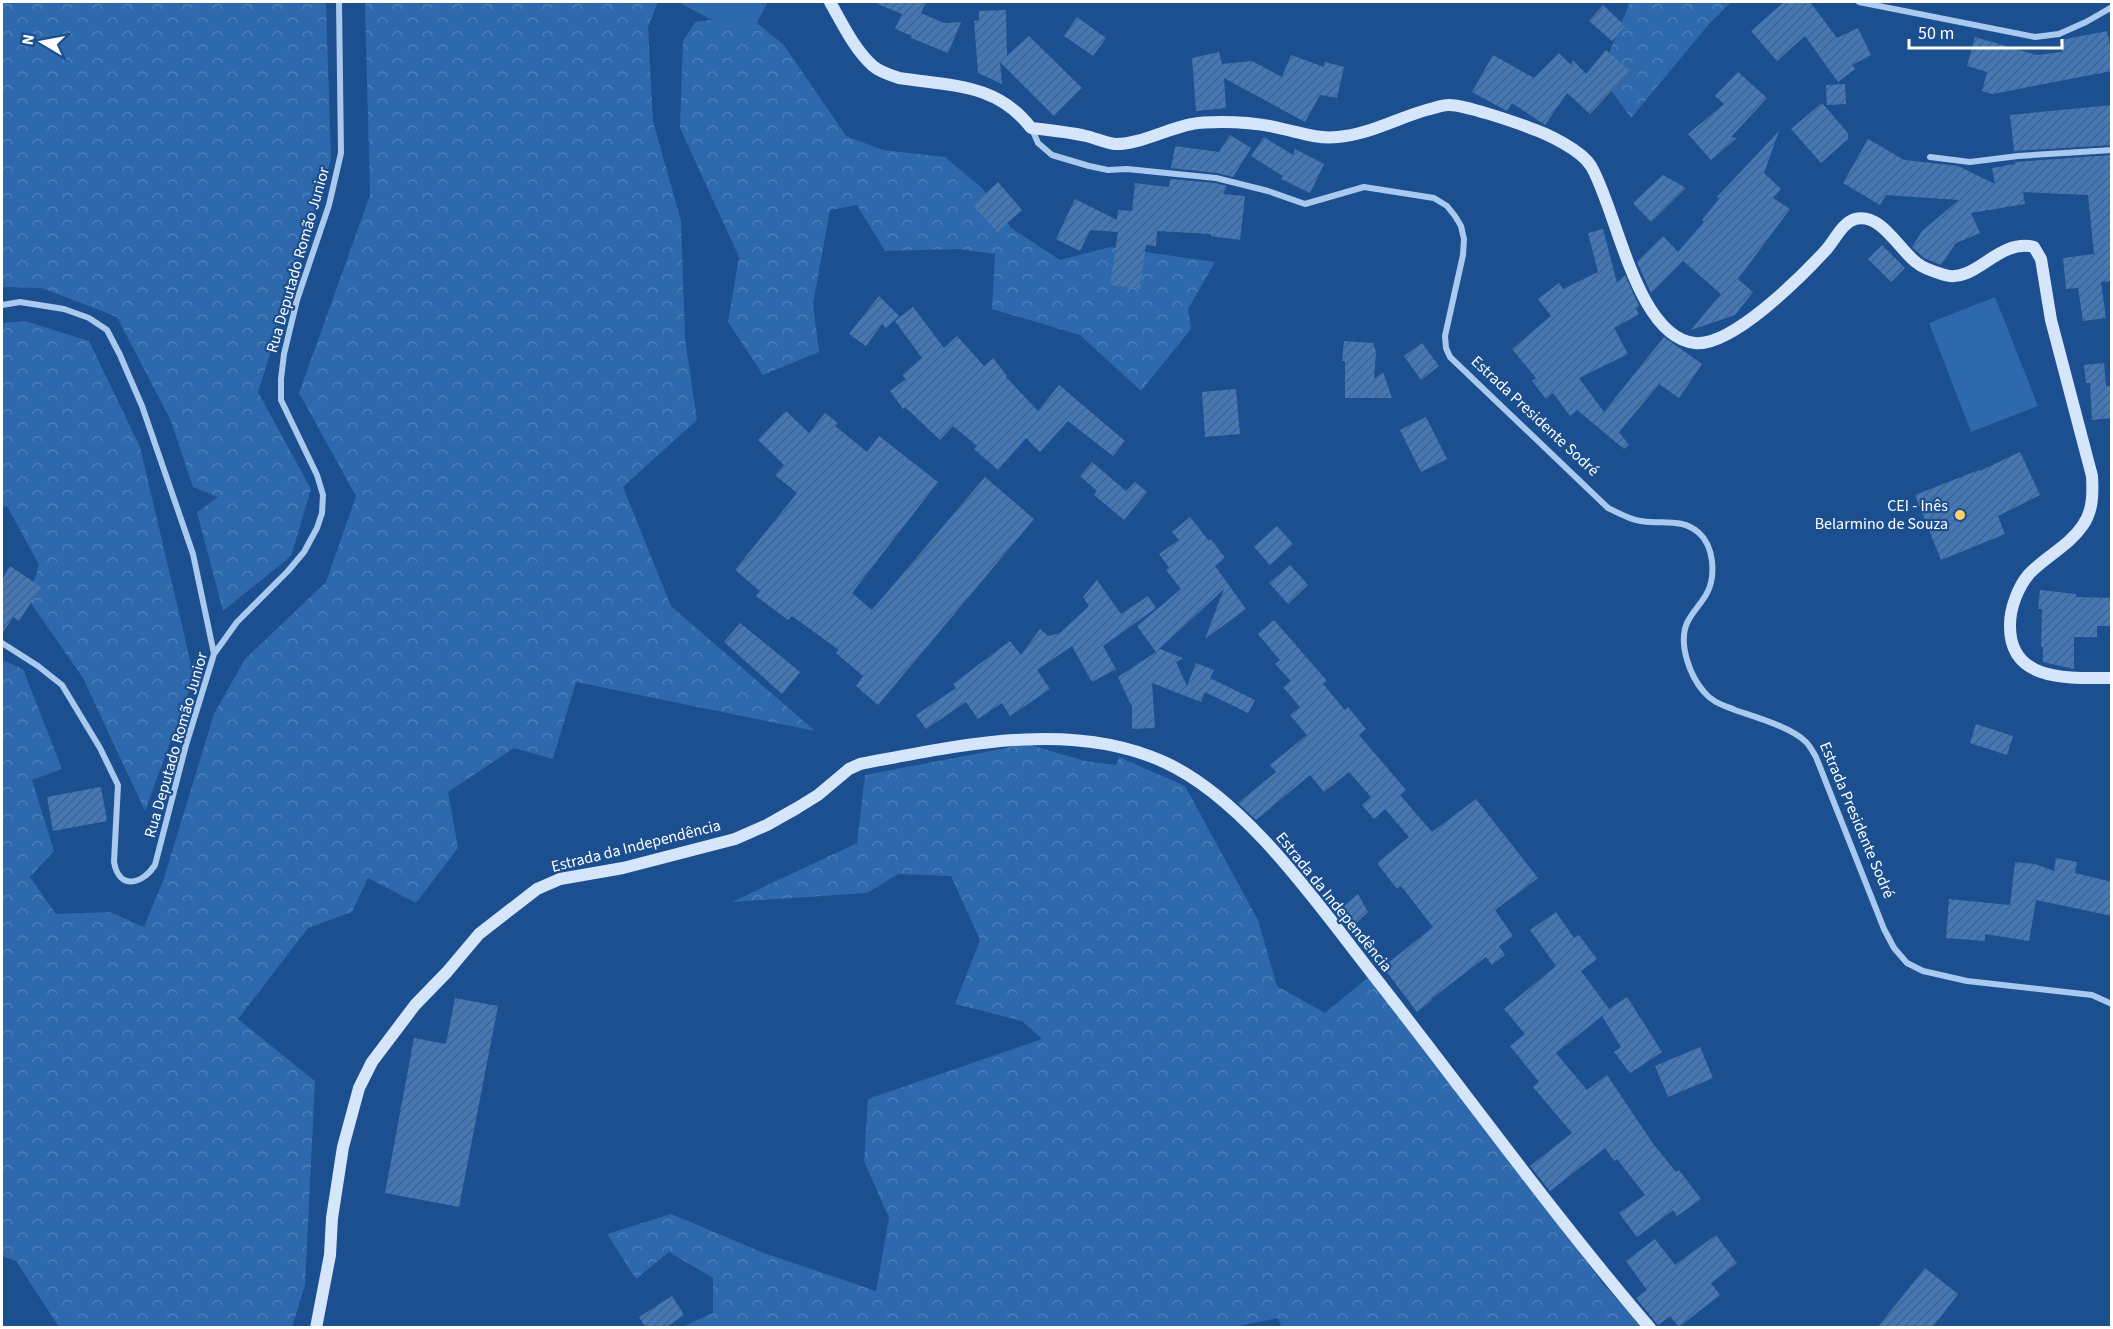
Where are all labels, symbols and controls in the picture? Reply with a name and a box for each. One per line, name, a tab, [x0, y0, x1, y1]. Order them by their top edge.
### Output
north arrow	[12, 12, 72, 72]
scale bar	[1909, 12, 2062, 50]
text: 50 m	[1918, 21, 1954, 46]
text: N	[16, 32, 40, 47]
street label: Rua Deputado Romão Junior	[261, 164, 335, 356]
street label: Estrada Presidente Sodré	[1466, 351, 1604, 481]
place label: CEI - Inês Belarmino de Souza	[1815, 495, 1948, 535]
marker: CEI - Inês Belarmino de Souza	[1953, 508, 1967, 522]
street label: Rua Deputado Romão Junior	[139, 649, 213, 841]
street label: Estrada Presidente Sodré	[1814, 738, 1900, 902]
street label: Estrada da Independência	[549, 814, 723, 878]
street label: Estrada da Independência	[1271, 827, 1397, 977]

